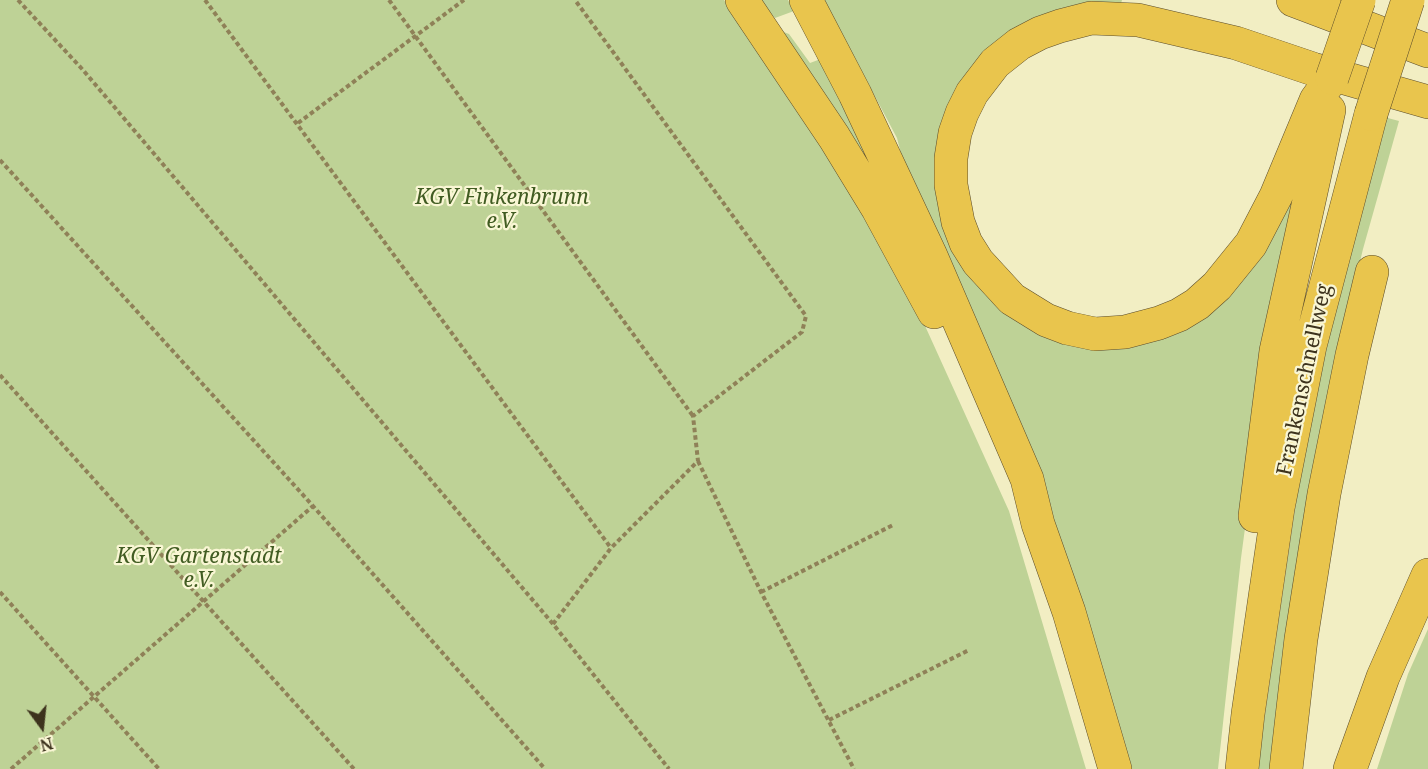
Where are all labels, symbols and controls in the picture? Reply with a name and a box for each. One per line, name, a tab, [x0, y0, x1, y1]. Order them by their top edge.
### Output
park label: KGV Finkenbrunn e.V.	[415, 185, 589, 235]
street label: Frankenschnellweg	[1272, 282, 1338, 478]
park label: KGV Gartenstadt e.V.	[116, 544, 282, 594]
north arrow	[12, 697, 72, 757]
text: N	[38, 732, 56, 757]

